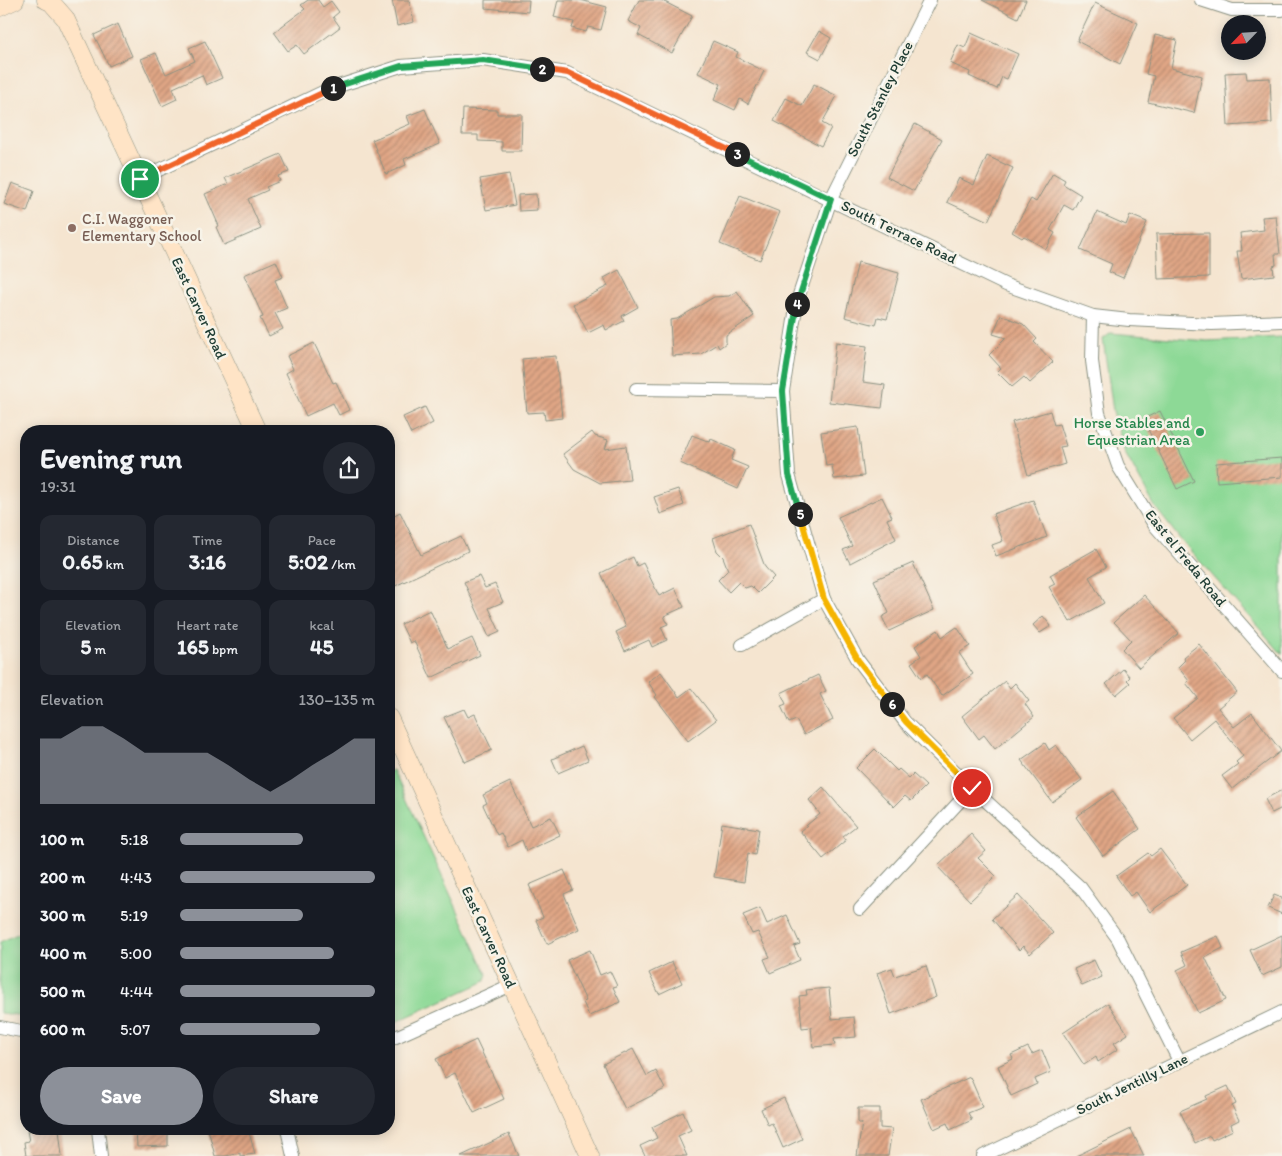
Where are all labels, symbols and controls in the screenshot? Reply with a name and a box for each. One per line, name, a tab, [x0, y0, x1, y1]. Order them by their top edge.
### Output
north arrow	[1221, 15, 1266, 60]
map controls	[1221, 15, 1266, 60]
street label: South Stanley Place	[843, 38, 917, 160]
pin: 2	[530, 56, 554, 82]
text: 2	[539, 61, 546, 78]
pin: 1	[320, 76, 346, 100]
text: 1	[330, 80, 337, 97]
pin: 3	[724, 142, 750, 166]
text: 3	[734, 146, 741, 163]
pin	[119, 158, 161, 200]
icon: arrive	[126, 165, 154, 193]
street label: South Terrace Road	[838, 196, 960, 268]
place label: C.I. Waggoner Elementary School	[82, 210, 202, 245]
marker: C.I. Waggoner Elementary School	[66, 222, 78, 234]
street label: East Carver Road	[168, 254, 230, 362]
pin: 4	[784, 292, 810, 316]
text: 4	[793, 296, 802, 313]
place label: Horse Stables and Equestrian Area	[1074, 414, 1190, 449]
marker: Horse Stables and Equestrian Area	[1194, 426, 1206, 438]
text: Evening run	[40, 441, 182, 475]
button: share	[323, 442, 375, 494]
text: 19:31	[40, 477, 76, 496]
pin: 5	[788, 502, 812, 526]
text: 5	[797, 506, 804, 523]
street label: East el Freda Road	[1141, 506, 1231, 610]
text: Distance	[67, 532, 119, 549]
text: Time	[193, 532, 222, 549]
text: Pace	[308, 532, 336, 549]
text: 0.65	[62, 549, 102, 574]
text: 3:16	[189, 549, 226, 574]
text: 5:02	[288, 549, 328, 574]
text: km	[102, 556, 124, 573]
text: /km	[328, 556, 356, 573]
text: Elevation	[65, 617, 121, 634]
text: Heart rate	[177, 617, 238, 634]
text: kcal	[309, 617, 334, 634]
text: 5	[80, 634, 91, 659]
text: 165	[177, 634, 209, 659]
text: 45	[310, 634, 334, 659]
text: m	[91, 641, 106, 658]
text: bpm	[209, 641, 238, 658]
text: Elevation	[40, 690, 104, 709]
text: 130–135 m	[298, 690, 375, 709]
pin: 6	[880, 692, 904, 716]
text: 6	[889, 696, 896, 713]
pin	[951, 767, 993, 809]
icon: check	[958, 774, 986, 802]
text: 100 m	[40, 830, 84, 849]
text: 5:18	[120, 830, 149, 849]
text: 200 m	[40, 868, 85, 887]
text: 4:43	[120, 868, 152, 887]
street label: East Carver Road	[458, 883, 520, 991]
text: 300 m	[40, 906, 86, 925]
text: 5:19	[120, 906, 148, 925]
text: 400 m	[40, 944, 86, 963]
text: 5:00	[120, 944, 152, 963]
text: 500 m	[40, 982, 85, 1001]
text: 4:44	[120, 982, 153, 1001]
text: 600 m	[40, 1020, 85, 1039]
text: 5:07	[120, 1020, 150, 1039]
street label: South Jentilly Lane	[1073, 1049, 1191, 1119]
button: Save	[40, 1067, 203, 1125]
button: Share	[213, 1067, 375, 1125]

